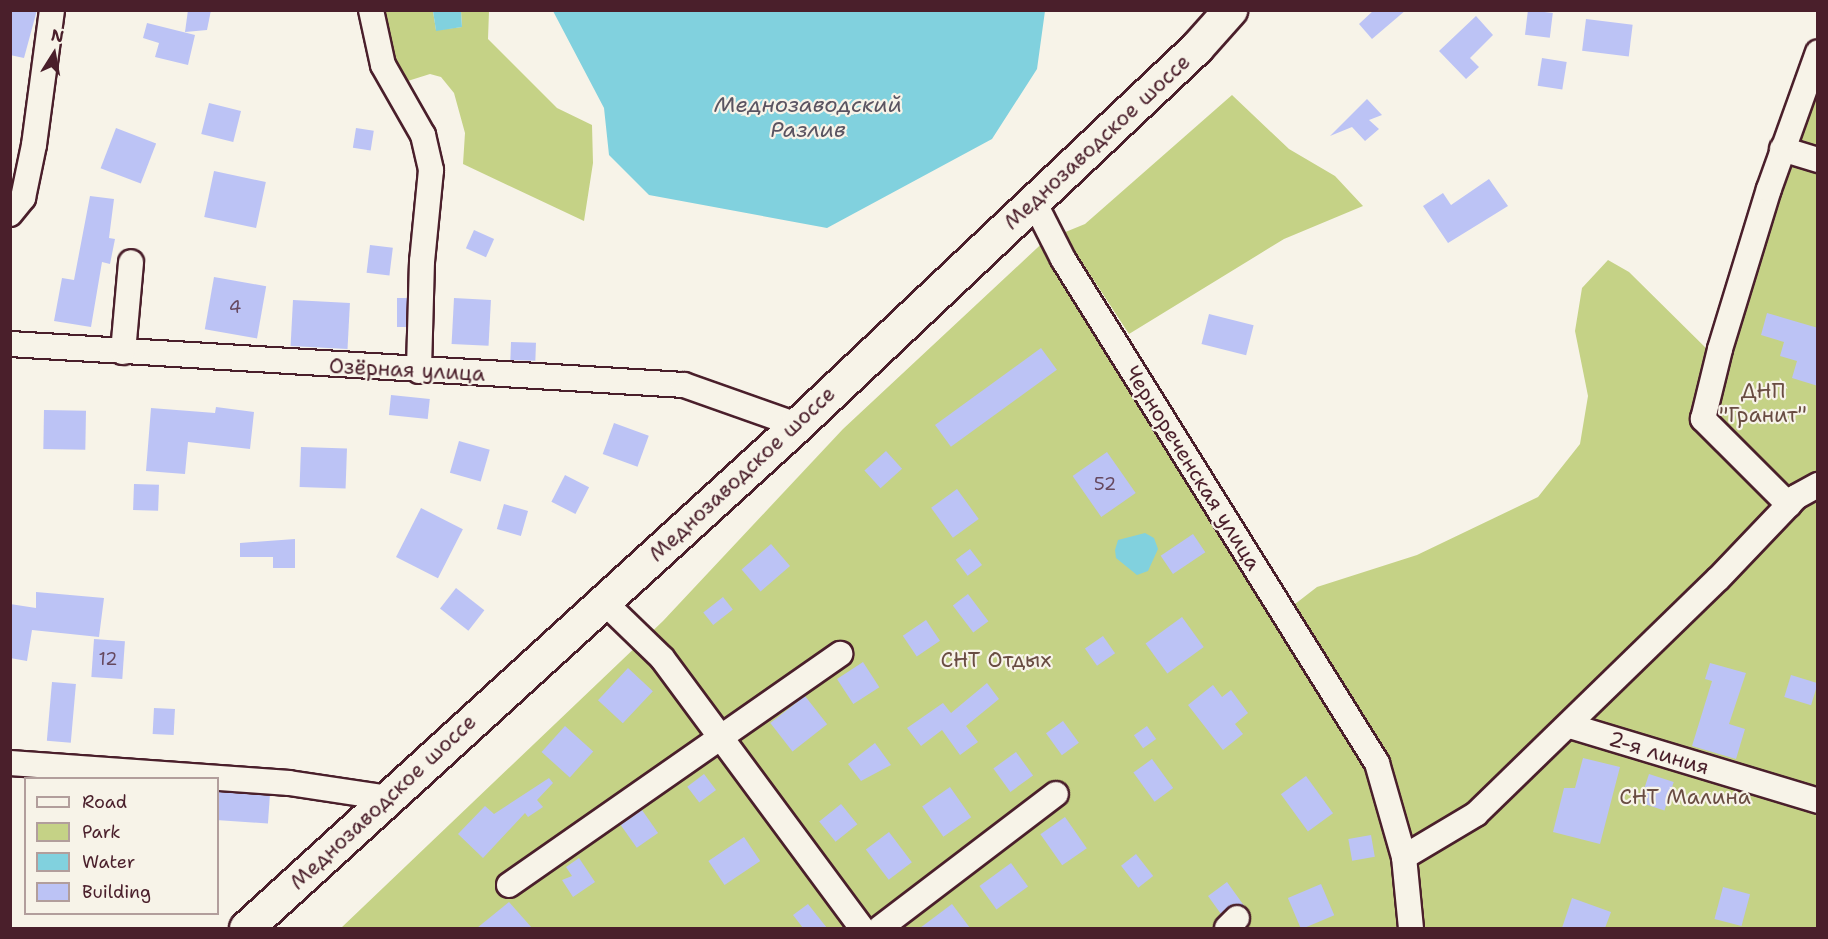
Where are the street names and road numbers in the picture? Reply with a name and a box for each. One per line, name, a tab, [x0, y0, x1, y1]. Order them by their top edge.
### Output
street label: Меднозаводское шоссе	[999, 49, 1195, 235]
street label: Озёрная улица	[328, 353, 486, 387]
street label: Чернореченская улица	[1120, 361, 1266, 575]
street label: Меднозаводское шоссе	[644, 381, 840, 567]
street label: Меднозаводское шоссе	[285, 709, 481, 895]
street label: 2-я линия	[1606, 726, 1712, 780]

